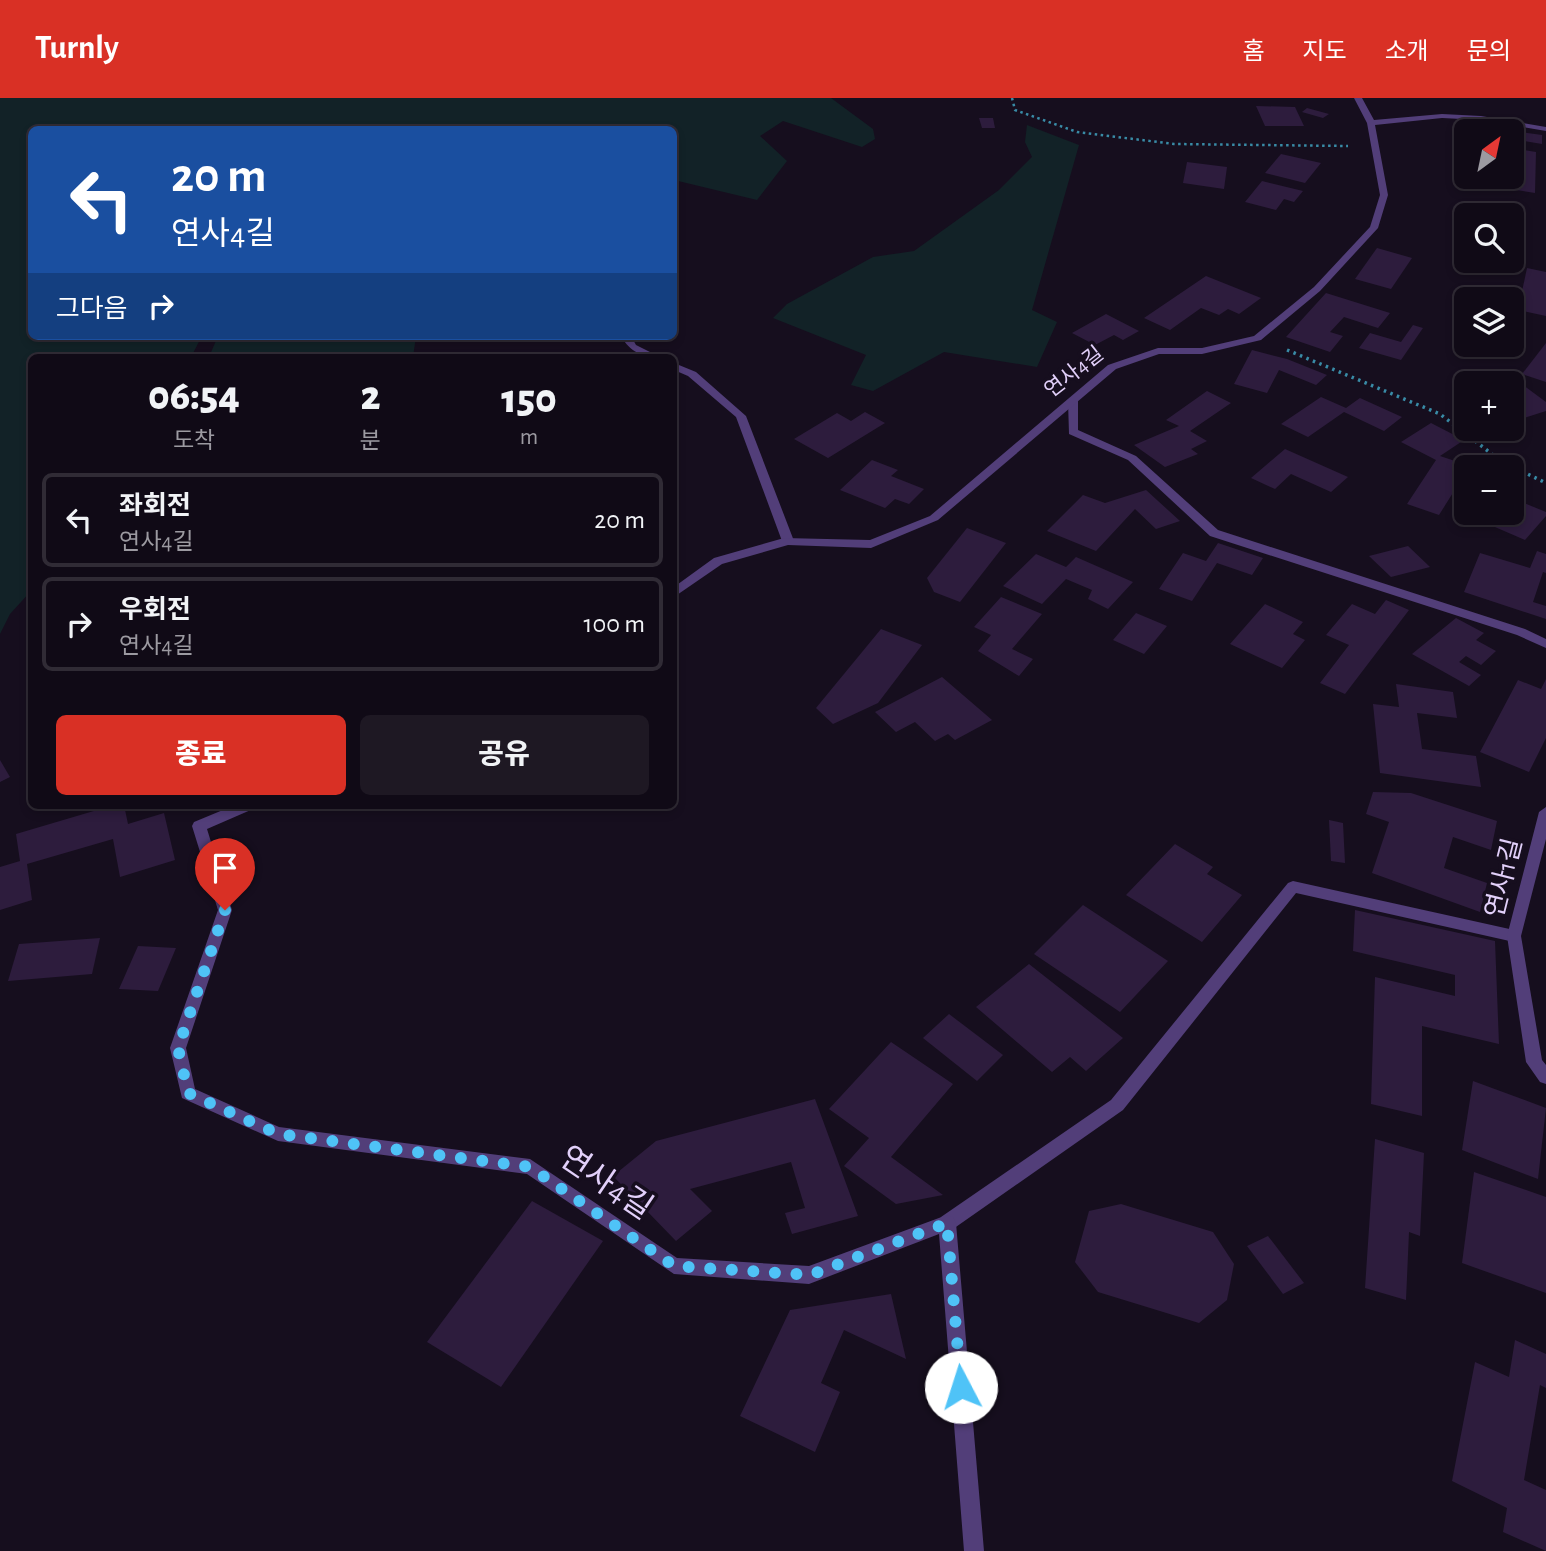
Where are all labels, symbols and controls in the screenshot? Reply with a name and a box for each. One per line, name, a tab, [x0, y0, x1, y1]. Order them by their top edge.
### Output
text: Turnly	[35, 32, 119, 65]
text: 홈	[1242, 40, 1264, 64]
text: 지도	[1302, 40, 1347, 64]
text: 소개	[1385, 40, 1429, 64]
text: 문의	[1467, 40, 1511, 64]
north arrow	[1454, 119, 1524, 189]
map controls	[1454, 119, 1524, 525]
text: 20 m	[171, 152, 267, 201]
icon: left	[56, 154, 147, 245]
button: search	[1454, 203, 1524, 273]
text: 연사4길	[171, 218, 275, 250]
icon: right	[142, 287, 180, 325]
button: layers	[1454, 287, 1524, 357]
text: 그다음	[56, 296, 128, 322]
street label: 연사4길	[1040, 342, 1107, 401]
button: +	[1454, 371, 1524, 441]
text: 06:54	[148, 375, 240, 417]
text: 2	[361, 375, 381, 417]
text: 150	[501, 378, 557, 420]
text: m	[520, 426, 538, 449]
text: 도착	[173, 430, 215, 453]
text: 분	[360, 430, 381, 453]
button: −	[1454, 455, 1524, 525]
text: 좌회전	[119, 493, 191, 519]
icon: left	[60, 501, 98, 539]
text: 20 m	[594, 507, 645, 533]
text: 연사4길	[119, 531, 194, 554]
text: 우회전	[119, 597, 191, 623]
icon: right	[60, 605, 98, 643]
text: 100 m	[584, 611, 645, 637]
text: 연사4길	[119, 635, 194, 658]
button: 종료	[56, 715, 346, 795]
button: 공유	[360, 715, 649, 795]
street label: 연사1길	[1481, 835, 1526, 920]
pin	[195, 838, 255, 910]
icon: arrive	[206, 849, 244, 887]
street label: 연사4길	[554, 1140, 658, 1225]
position arrow	[924, 1350, 998, 1424]

